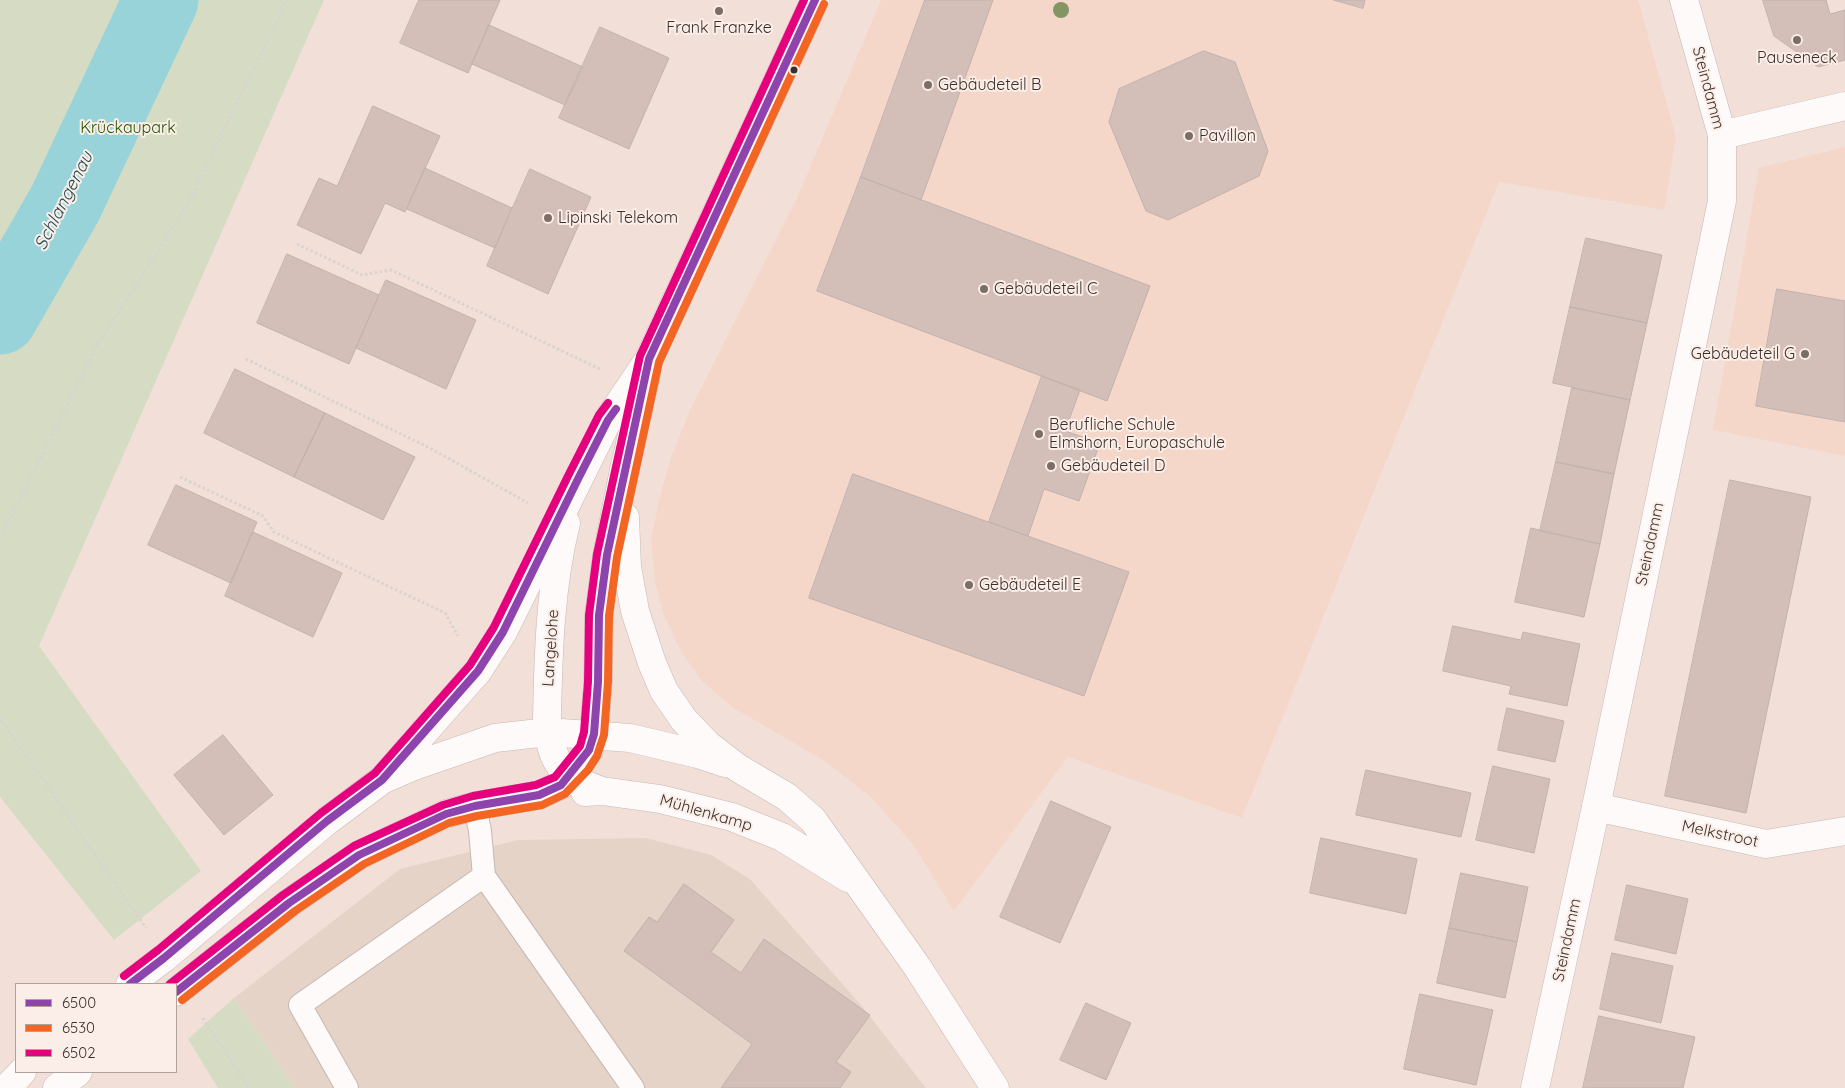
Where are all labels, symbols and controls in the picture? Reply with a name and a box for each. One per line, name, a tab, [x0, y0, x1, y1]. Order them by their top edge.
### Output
marker: Frank Franzke	[713, 5, 725, 17]
place label: Frank Franzke	[666, 18, 772, 38]
marker: Pauseneck	[1791, 34, 1803, 46]
street label: Steindamm	[1688, 45, 1728, 131]
place label: Pauseneck	[1757, 48, 1837, 68]
unlabelled marker	[789, 65, 799, 75]
place label: Gebäudeteil B	[938, 75, 1042, 95]
marker: Gebäudeteil B	[922, 79, 934, 91]
park label: Krückaupark	[80, 118, 176, 138]
place label: Pavillon	[1199, 126, 1256, 146]
marker: Pavillon	[1183, 130, 1195, 142]
water label: Schlangenau	[30, 148, 98, 254]
place label: Lipinski Telekom	[558, 208, 678, 228]
marker: Lipinski Telekom	[542, 212, 554, 224]
place label: Gebäudeteil C	[994, 279, 1098, 299]
marker: Gebäudeteil C	[978, 283, 990, 295]
place label: Gebäudeteil G	[1691, 344, 1795, 364]
marker: Gebäudeteil G	[1799, 348, 1811, 360]
place label: Berufliche Schule Elmshorn, Europaschule	[1049, 415, 1225, 453]
marker: Berufliche Schule Elmshorn, Europaschule	[1033, 428, 1045, 440]
place label: Gebäudeteil D	[1061, 456, 1166, 476]
marker: Gebäudeteil D	[1045, 460, 1057, 472]
street label: Steindamm	[1632, 501, 1668, 587]
place label: Gebäudeteil E	[979, 575, 1081, 595]
marker: Gebäudeteil E	[963, 579, 975, 591]
street label: Langelohe	[539, 609, 563, 687]
street label: Mühlenkamp	[657, 791, 755, 835]
street label: Melkstroot	[1680, 817, 1760, 851]
street label: Steindamm	[1549, 897, 1585, 983]
legend	[15, 983, 178, 1073]
text: 6500	[62, 993, 96, 1012]
text: 6530	[62, 1018, 95, 1037]
text: 6502	[62, 1043, 95, 1062]

